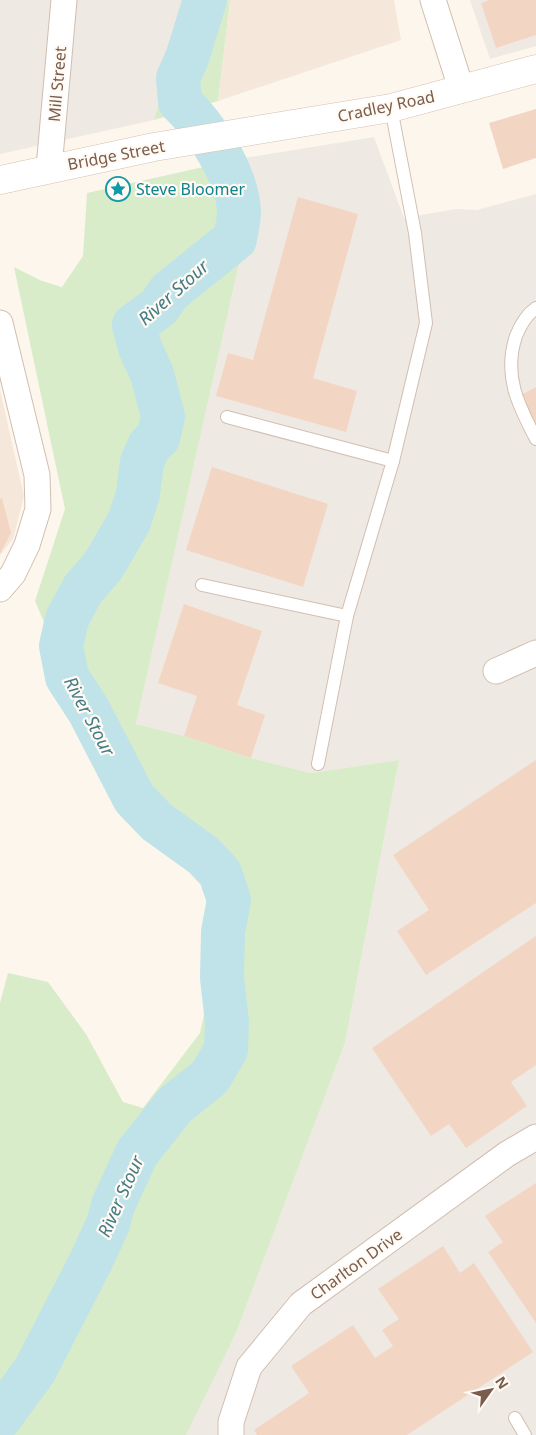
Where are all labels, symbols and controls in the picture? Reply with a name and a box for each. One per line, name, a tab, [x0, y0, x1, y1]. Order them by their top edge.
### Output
street label: Mill Street	[43, 45, 71, 123]
street label: Cradley Road	[335, 85, 437, 127]
street label: Bridge Street	[65, 135, 167, 175]
place icon: Steve Bloomer	[105, 176, 131, 202]
place label: Steve Bloomer	[136, 178, 245, 200]
water label: River Stour	[133, 253, 214, 330]
water label: River Stour	[59, 672, 121, 761]
water label: River Stour	[91, 1151, 149, 1241]
street label: Charlton Drive	[306, 1223, 406, 1305]
north arrow	[466, 1365, 516, 1415]
text: N	[491, 1373, 513, 1393]

